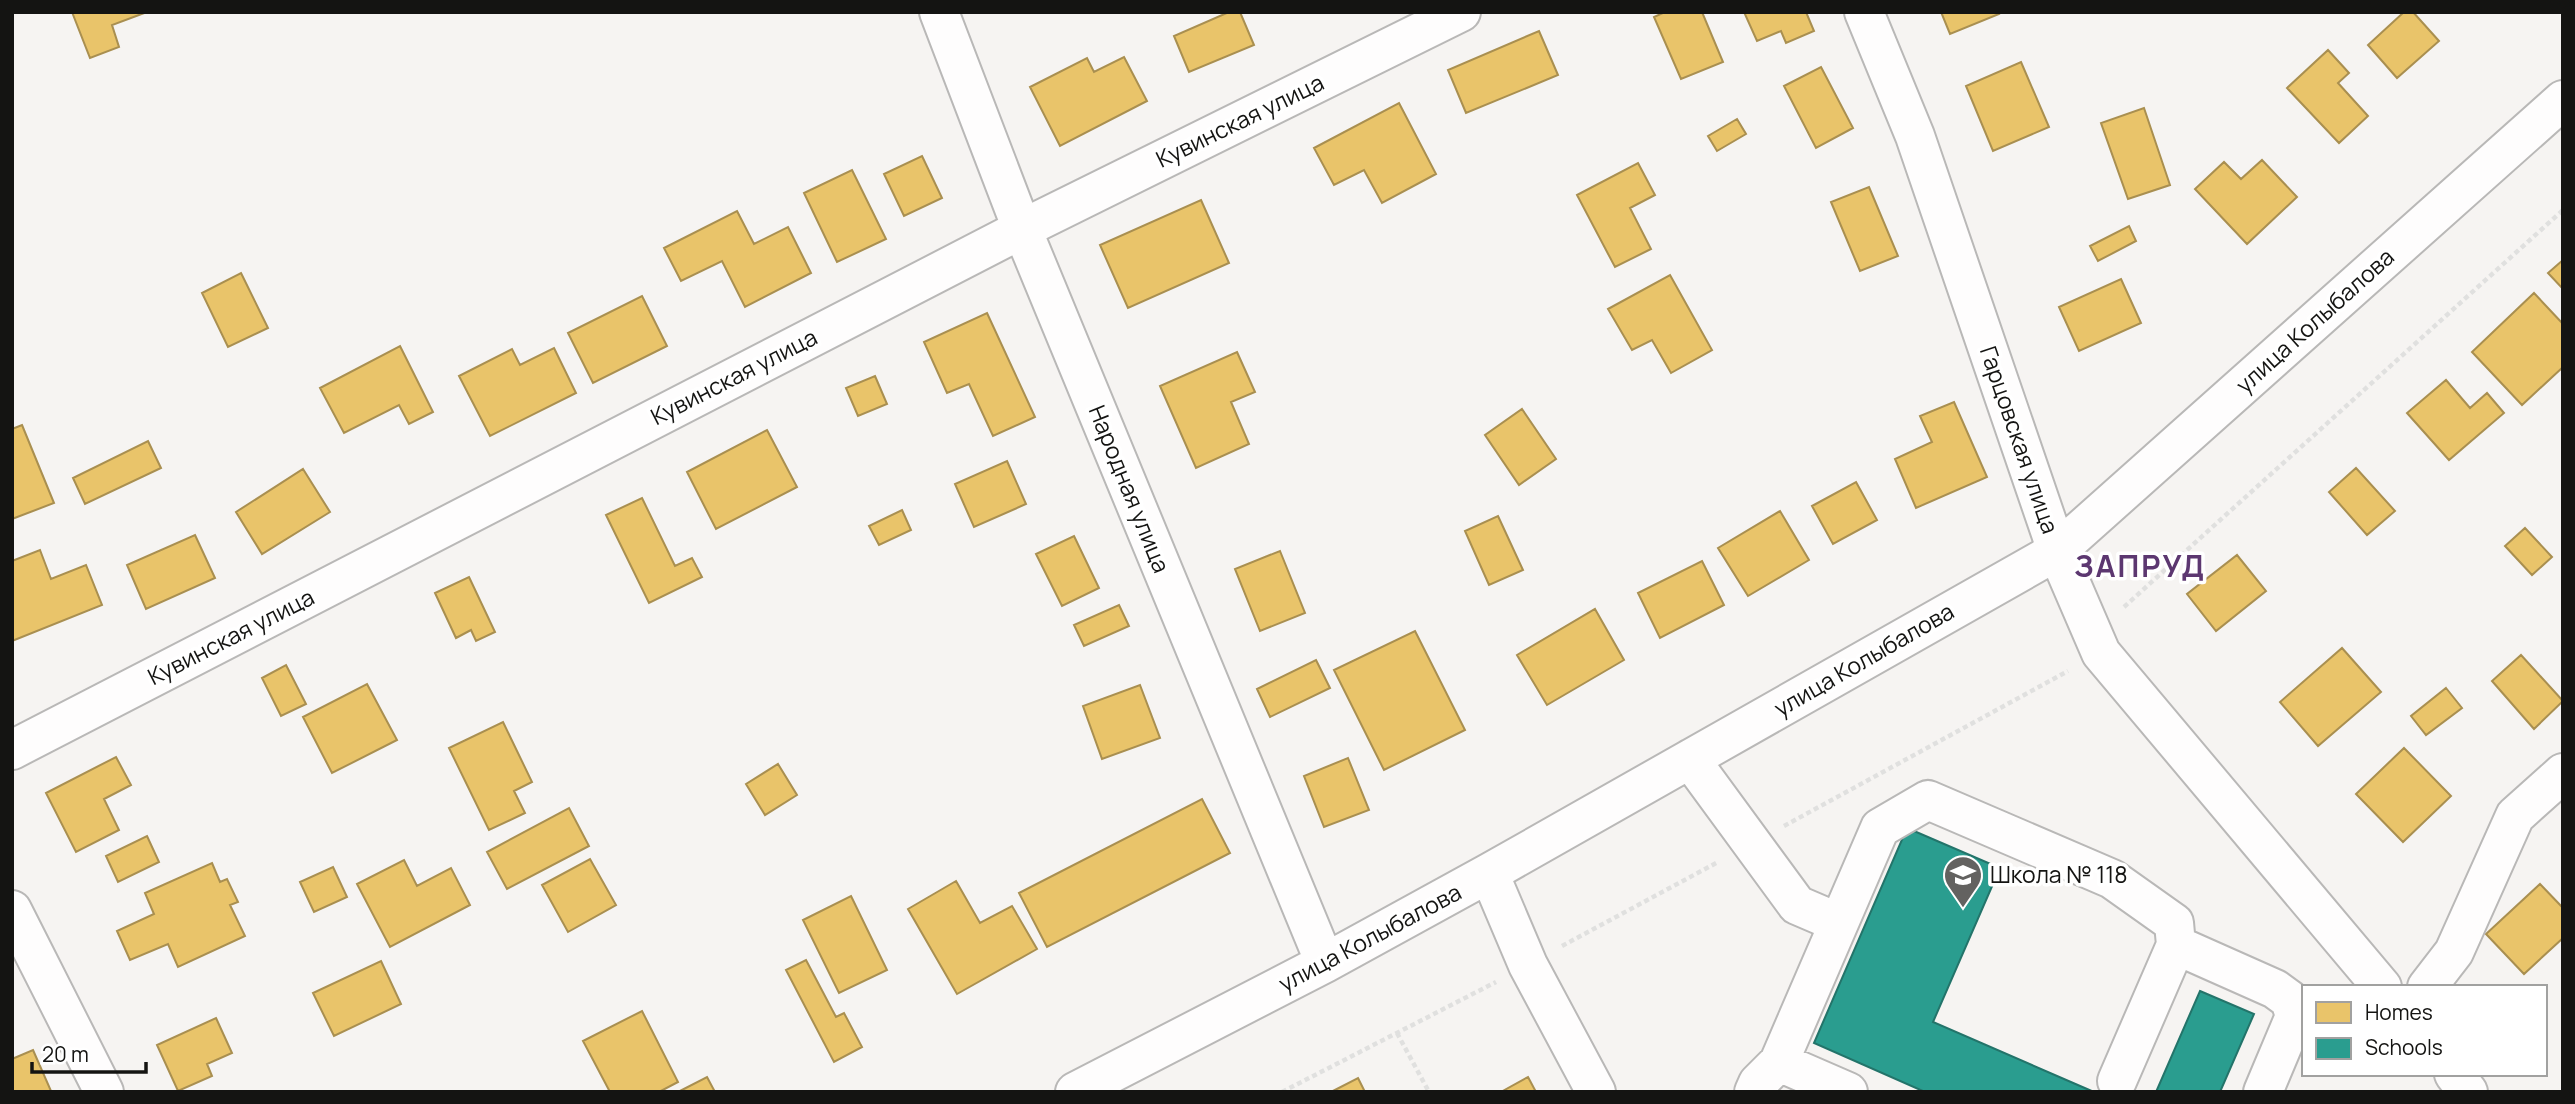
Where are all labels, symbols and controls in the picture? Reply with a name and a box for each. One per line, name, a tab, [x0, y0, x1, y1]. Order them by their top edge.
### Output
street label: Кувинская улица	[1150, 66, 1329, 175]
street label: улица Колыбалова	[2228, 241, 2400, 400]
street label: Кувинская улица	[645, 320, 822, 432]
street label: Гарцовская улица	[1973, 342, 2067, 538]
street label: Народная улица	[1082, 400, 1178, 577]
district label: ЗАПРУД	[2074, 545, 2206, 586]
street label: Кувинская улица	[142, 580, 319, 692]
street label: улица Колыбалова	[1768, 595, 1959, 724]
school or university icon: Школа № 118	[1942, 854, 1984, 909]
place label: Школа № 118	[1990, 858, 2128, 890]
street label: улица Колыбалова	[1273, 875, 1467, 999]
legend	[2302, 985, 2547, 1076]
text: Homes	[2365, 998, 2433, 1026]
scale bar	[32, 1030, 145, 1074]
text: Schools	[2365, 1033, 2443, 1061]
text: 20 m	[42, 1040, 89, 1068]

